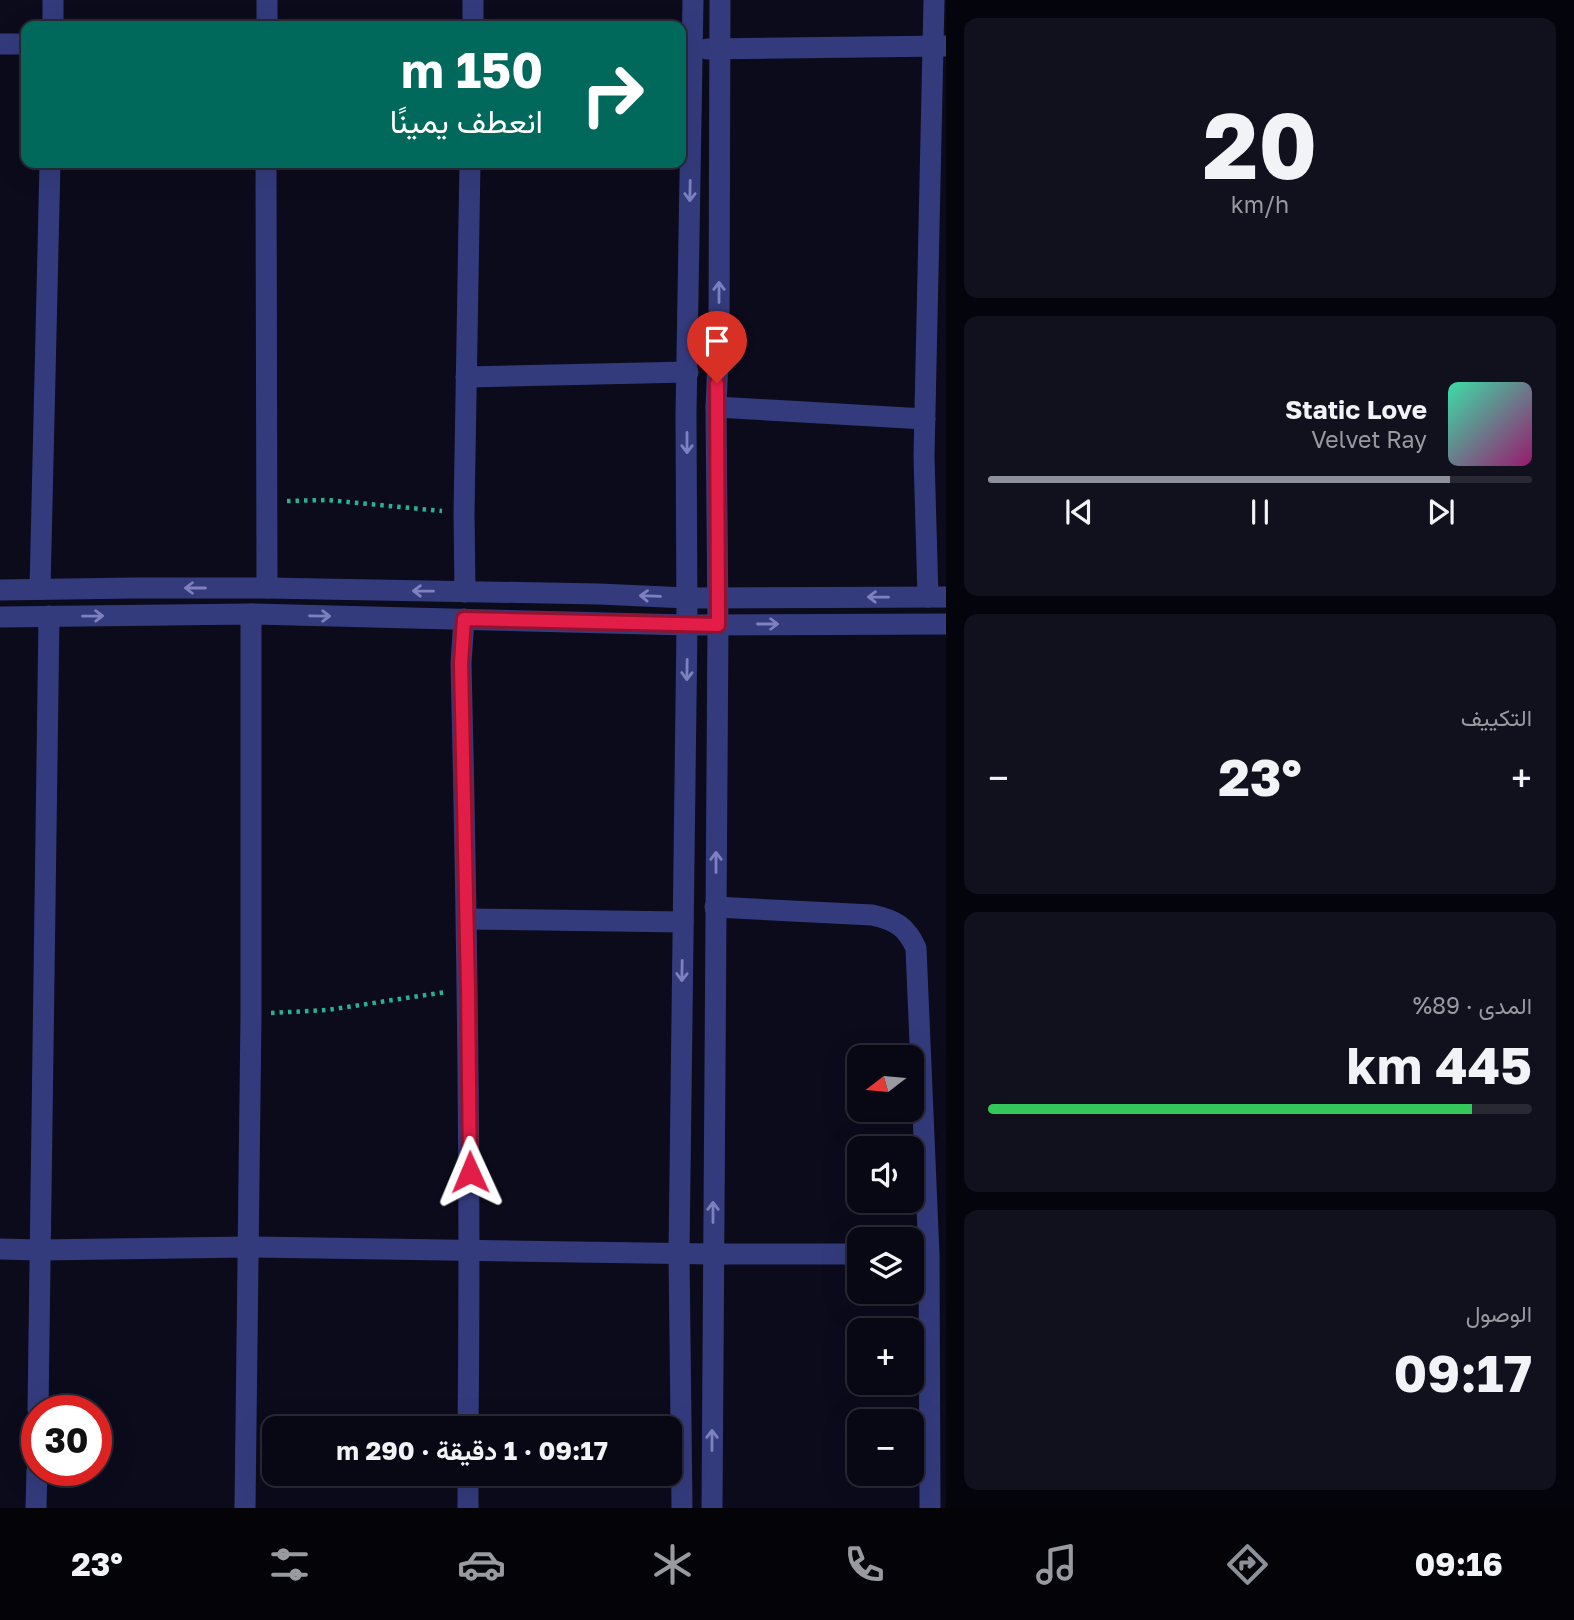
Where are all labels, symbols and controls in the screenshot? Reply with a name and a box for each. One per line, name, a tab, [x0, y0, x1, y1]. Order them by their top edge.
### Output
text: 150 m	[401, 40, 543, 99]
icon: right	[567, 49, 658, 140]
text: 20	[1203, 90, 1317, 199]
text: انعطف يمينًا	[390, 102, 543, 140]
one-way arrow	[683, 179, 697, 202]
text: km/h	[1231, 190, 1289, 218]
one-way arrow	[712, 281, 726, 304]
pin	[687, 311, 747, 383]
icon: arrive	[698, 322, 736, 360]
text: Static Love	[1285, 394, 1427, 425]
text: Velvet Ray	[1311, 425, 1427, 453]
one-way arrow	[680, 431, 693, 454]
icon: previous	[1060, 493, 1098, 531]
icon: pause	[1241, 493, 1279, 531]
icon: next	[1422, 493, 1460, 531]
one-way arrow	[184, 581, 207, 595]
one-way arrow	[411, 584, 434, 597]
one-way arrow	[639, 590, 662, 603]
one-way arrow	[866, 590, 889, 604]
one-way arrow	[81, 609, 104, 622]
one-way arrow	[308, 609, 331, 622]
one-way arrow	[756, 617, 779, 631]
one-way arrow	[680, 658, 694, 681]
text: التكييف	[1461, 703, 1532, 731]
text: 23°	[1218, 745, 1302, 807]
text: −	[988, 755, 1009, 800]
text: +	[1511, 755, 1532, 800]
one-way arrow	[709, 851, 722, 874]
one-way arrow	[676, 959, 689, 982]
text: المدى · 89%	[1413, 991, 1532, 1019]
text: 445 km	[1347, 1033, 1532, 1095]
north arrow	[847, 1045, 924, 1122]
map controls	[847, 1045, 924, 1486]
position arrow	[433, 1135, 507, 1209]
button: sound	[847, 1136, 924, 1213]
one-way arrow	[706, 1201, 720, 1224]
button: layers	[847, 1227, 924, 1304]
text: الوصول	[1466, 1299, 1532, 1327]
button: +	[847, 1318, 924, 1395]
text: 09:17	[1393, 1341, 1532, 1403]
speed limit sign: 30	[21, 1395, 112, 1486]
button: −	[847, 1409, 924, 1486]
one-way arrow	[705, 1429, 719, 1452]
text: 09:17 · 1 دقيقة · 290 m	[336, 1435, 608, 1466]
icon: filters	[265, 1540, 314, 1589]
icon: car	[457, 1540, 506, 1589]
icon: climate	[648, 1540, 697, 1589]
icon: phone	[840, 1540, 889, 1589]
icon: music	[1032, 1540, 1081, 1589]
icon: directions	[1223, 1540, 1272, 1589]
text: 23°	[71, 1545, 123, 1583]
text: 09:16	[1415, 1545, 1503, 1583]

